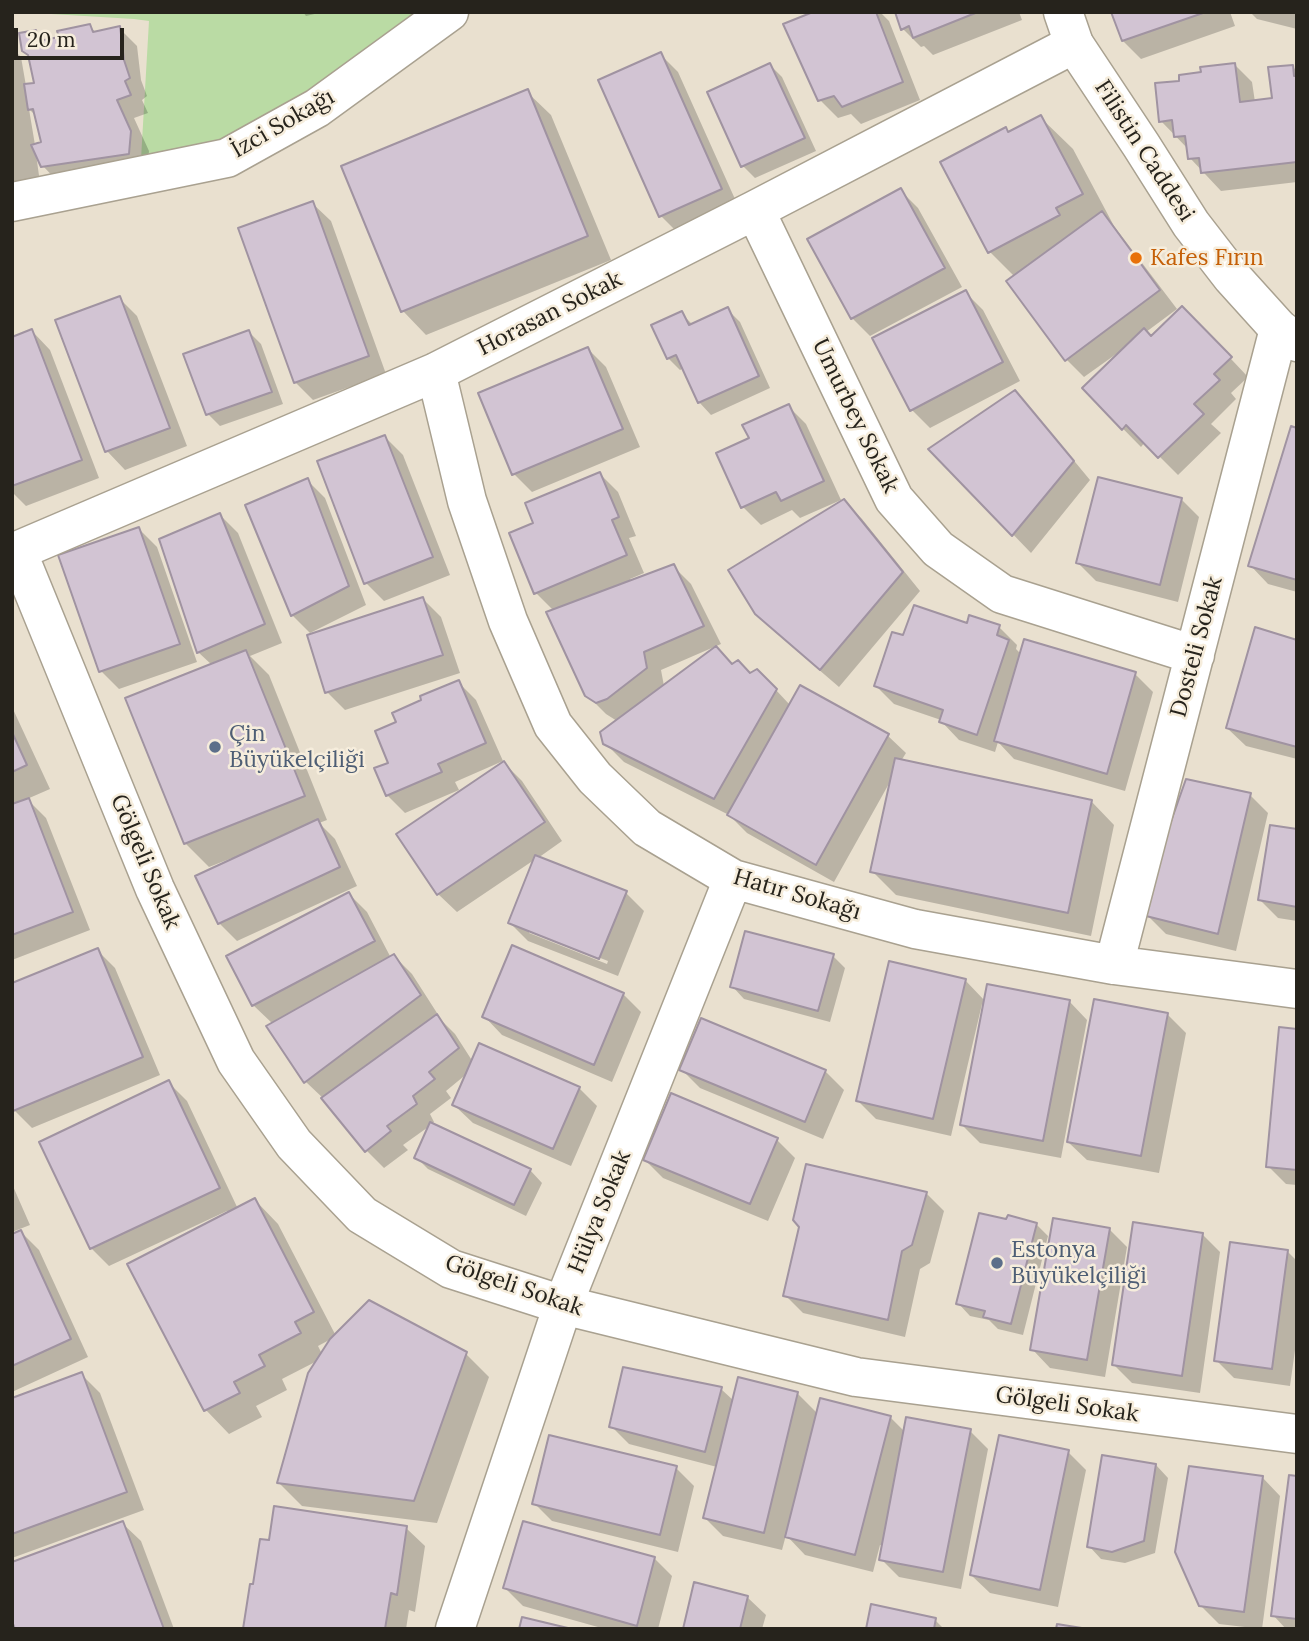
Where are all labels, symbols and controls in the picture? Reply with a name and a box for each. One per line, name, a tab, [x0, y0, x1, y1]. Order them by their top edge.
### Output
scale bar	[18, 14, 128, 58]
text: 20 m	[27, 26, 76, 53]
street label: Filistin Caddesi	[1088, 75, 1200, 227]
street label: İzci Sokağı	[227, 83, 339, 165]
place label: Kafes Fırın	[1150, 244, 1264, 272]
marker: Kafes Fırın	[1128, 250, 1144, 266]
street label: Horasan Sokak	[473, 266, 627, 362]
street label: Umurbey Sokak	[806, 334, 904, 498]
street label: Dosteli Sokak	[1165, 574, 1229, 720]
place label: Çin Büyükelçiliği	[229, 720, 365, 774]
marker: Çin Büyükelçiliği	[207, 739, 223, 755]
street label: Gölgeli Sokak	[104, 790, 186, 934]
street label: Hatır Sokağı	[730, 864, 864, 926]
street label: Hülya Sokak	[563, 1146, 637, 1278]
place label: Estonya Büyükelçiliği	[1011, 1236, 1147, 1290]
street label: Gölgeli Sokak	[441, 1249, 587, 1323]
marker: Estonya Büyükelçiliği	[989, 1255, 1005, 1271]
street label: Gölgeli Sokak	[994, 1381, 1140, 1429]

